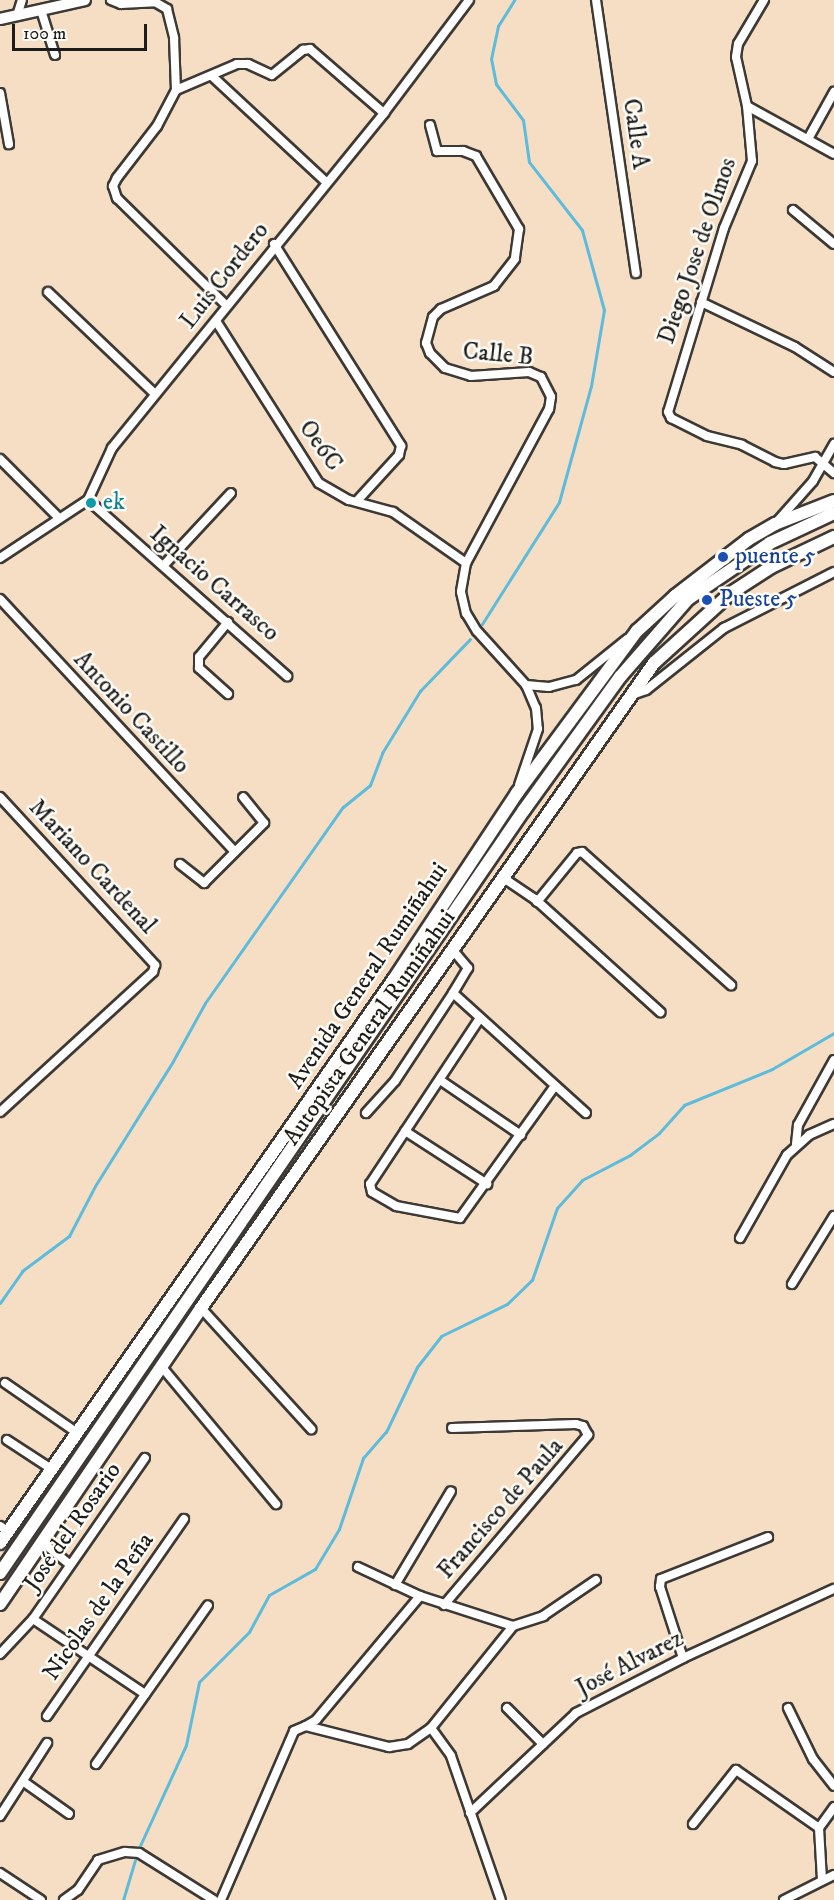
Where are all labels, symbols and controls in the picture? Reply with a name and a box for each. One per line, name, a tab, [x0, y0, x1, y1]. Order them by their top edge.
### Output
scale bar	[15, 12, 150, 50]
text: 100 m	[23, 23, 66, 45]
street label: Calle A	[616, 97, 654, 171]
street label: Diego Jose de Olmos	[653, 154, 743, 348]
street label: Luis Cordero	[175, 217, 275, 335]
street label: Calle B	[462, 338, 534, 372]
street label: Oe6C	[292, 415, 348, 477]
place label: ek	[103, 489, 125, 517]
marker: ek	[84, 496, 98, 510]
street label: Ignacio Carrasco	[143, 520, 285, 648]
place label: puente 5	[735, 543, 816, 571]
marker: puente 5	[716, 550, 730, 564]
place label: Pueste 5	[719, 586, 797, 614]
marker: Pueste 5	[700, 593, 714, 607]
street label: Antonio Castillo	[67, 646, 195, 780]
street label: Mariano Cardenal	[22, 794, 162, 940]
street label: Avenida General Rumiñahui	[282, 857, 454, 1095]
street label: Autopista General Rumiñahui	[278, 905, 462, 1151]
street label: Francisco de Paula	[432, 1433, 570, 1585]
street label: José del Rosario	[18, 1457, 128, 1597]
street label: Nicolas de la Peña	[37, 1528, 161, 1686]
street label: José Alvarez	[572, 1625, 688, 1703]

